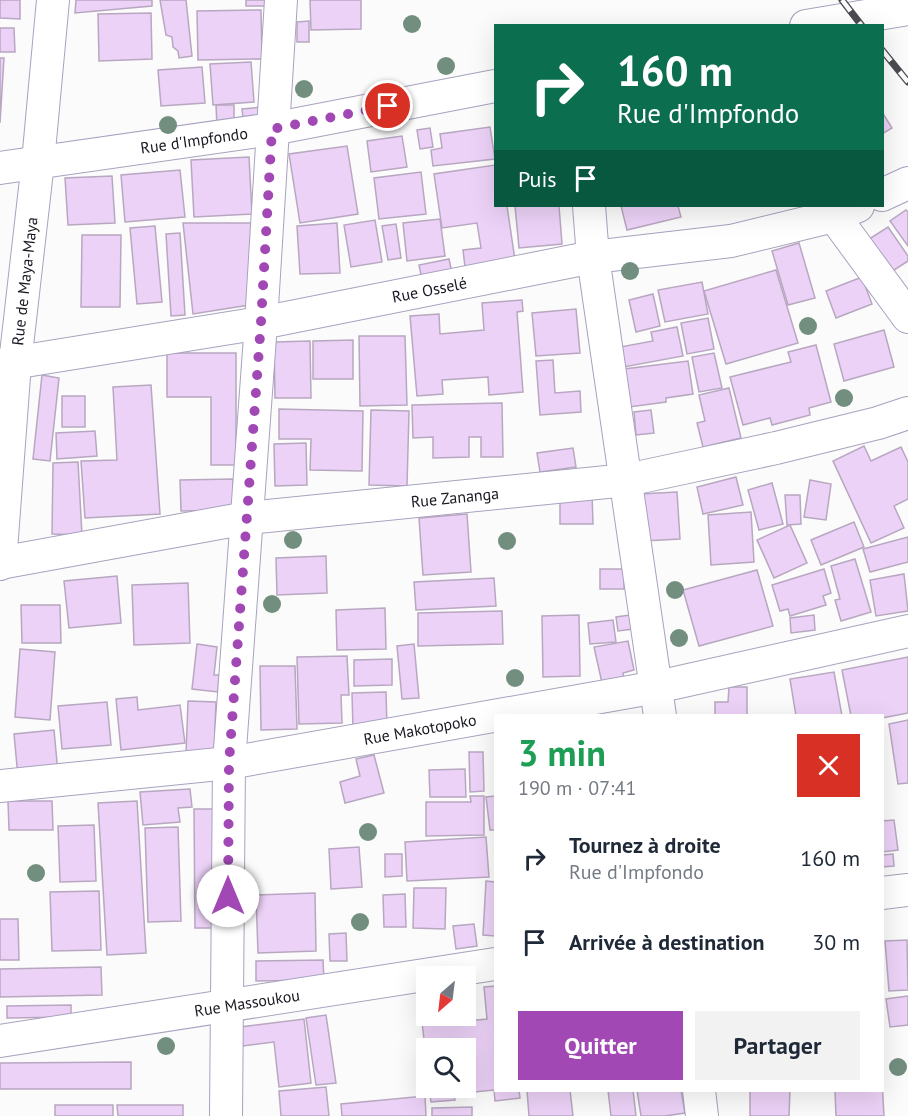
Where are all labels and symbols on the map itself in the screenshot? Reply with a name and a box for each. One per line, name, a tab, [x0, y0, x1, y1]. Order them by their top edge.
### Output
pin	[362, 80, 413, 131]
street label: Rue d'Impfondo	[139, 123, 249, 158]
street label: Rue de Maya-Maya	[7, 216, 42, 346]
street label: Rue Osselé	[390, 272, 468, 307]
street label: Rue Zananga	[410, 483, 500, 512]
street label: Rue Makotopoko	[362, 709, 478, 749]
position arrow	[196, 864, 260, 928]
north arrow	[416, 966, 476, 1026]
street label: Rue Massoukou	[193, 985, 301, 1021]

